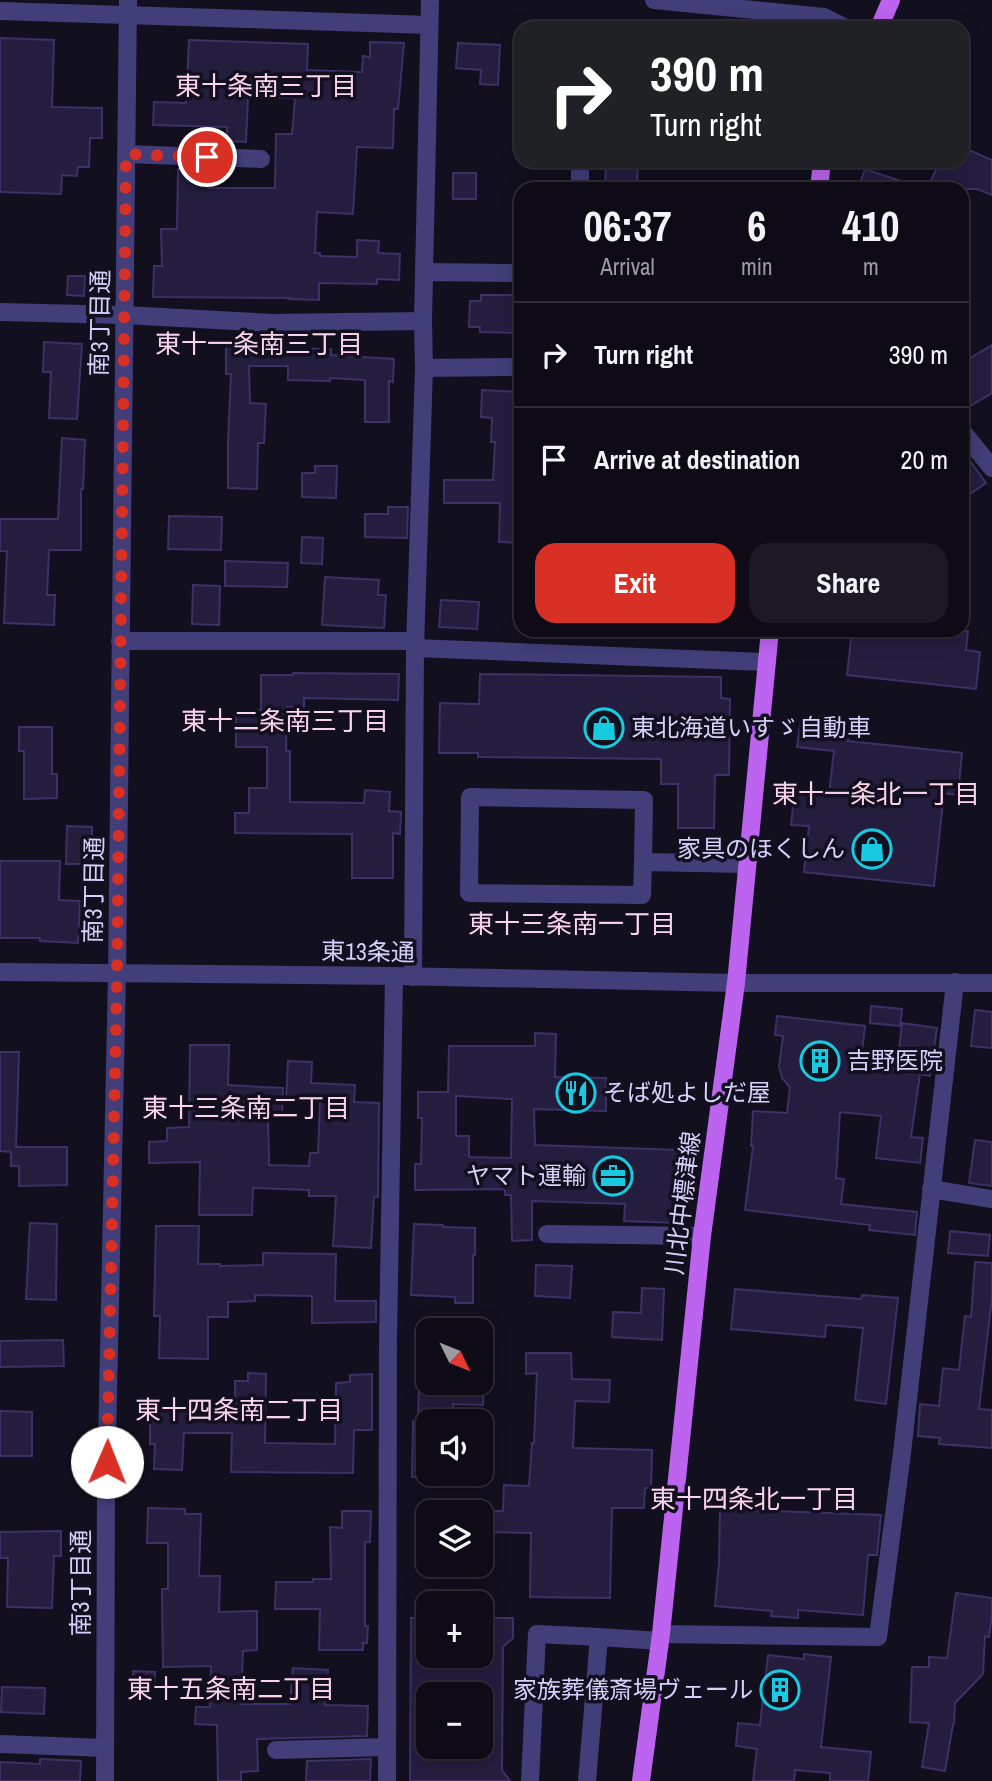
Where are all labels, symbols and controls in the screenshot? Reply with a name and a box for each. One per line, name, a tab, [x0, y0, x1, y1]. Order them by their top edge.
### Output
text: 390 m	[650, 40, 764, 106]
icon: right	[535, 49, 626, 140]
district label: 東十条南三丁目	[175, 68, 357, 103]
text: Turn right	[650, 103, 762, 146]
pin	[177, 127, 237, 187]
icon: arrive	[188, 138, 226, 176]
text: 06:37	[584, 198, 672, 254]
text: 6	[747, 198, 766, 254]
text: 410	[842, 198, 900, 254]
text: Arrival	[600, 251, 655, 282]
text: min	[741, 251, 773, 282]
text: m	[863, 251, 879, 282]
street label: 南3丁目通	[82, 269, 116, 377]
district label: 東十一条南三丁目	[155, 326, 363, 361]
icon: right	[535, 336, 573, 374]
text: Turn right	[594, 337, 693, 372]
text: 390 m	[889, 337, 948, 372]
icon: arrive	[535, 441, 573, 479]
text: Arrive at destination	[594, 442, 800, 477]
text: 20 m	[901, 442, 948, 477]
button: Exit	[535, 543, 735, 623]
button: Share	[749, 543, 948, 623]
district label: 東十二条南三丁目	[181, 703, 389, 738]
shop icon: 東北海道いすゞ自動車	[583, 707, 625, 749]
place label: 東北海道いすゞ自動車	[631, 711, 871, 743]
district label: 東十一条北一丁目	[772, 776, 980, 811]
shop icon: 家具のほくしん	[851, 828, 893, 870]
place label: 家具のほくしん	[677, 832, 845, 864]
street label: 南3丁目通	[76, 836, 110, 944]
district label: 東十三条南一丁目	[468, 906, 676, 941]
street label: 東13条通	[321, 934, 415, 968]
building icon: 吉野医院	[799, 1040, 841, 1082]
place label: 吉野医院	[847, 1044, 943, 1076]
restaurant icon: そば処よしだ屋	[555, 1072, 597, 1114]
place label: そば処よしだ屋	[603, 1076, 771, 1108]
district label: 東十三条南二丁目	[142, 1090, 350, 1125]
street label: 川北中標津線	[657, 1129, 707, 1276]
office icon: ヤマト運輸	[592, 1155, 634, 1197]
place label: ヤマト運輸	[466, 1159, 586, 1191]
north arrow	[416, 1318, 494, 1395]
map controls	[416, 1318, 493, 1759]
district label: 東十四条南二丁目	[135, 1392, 343, 1427]
button: sound	[416, 1409, 493, 1486]
position arrow	[70, 1425, 144, 1499]
district label: 東十四条北一丁目	[650, 1481, 858, 1516]
button: layers	[416, 1500, 493, 1577]
street label: 南3丁目通	[64, 1530, 96, 1636]
button: +	[416, 1591, 493, 1668]
building icon: 家族葬儀斎場ヴェール	[759, 1669, 801, 1711]
district label: 東十五条南二丁目	[127, 1671, 335, 1706]
place label: 家族葬儀斎場ヴェール	[513, 1673, 753, 1705]
button: −	[416, 1682, 493, 1759]

